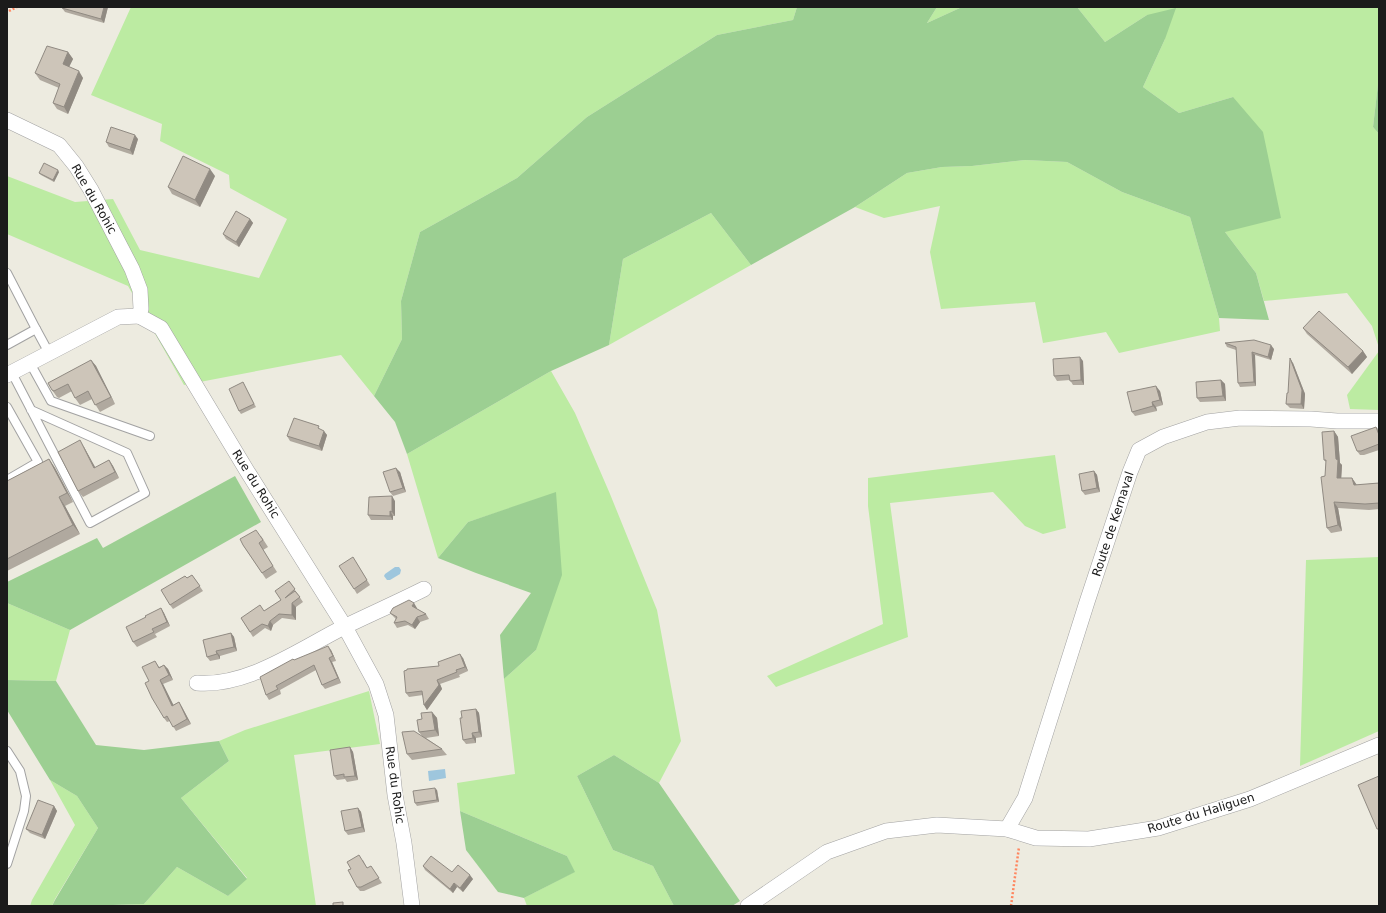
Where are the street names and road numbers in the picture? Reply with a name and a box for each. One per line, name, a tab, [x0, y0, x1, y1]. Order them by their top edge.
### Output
street label: Rue du Rohic	[68, 162, 120, 236]
street label: Rue du Rohic	[229, 447, 283, 521]
street label: Route de Kernaval	[1089, 470, 1137, 578]
street label: Rue du Rohic	[383, 745, 407, 825]
street label: Route du Haliguen	[1146, 790, 1256, 836]

